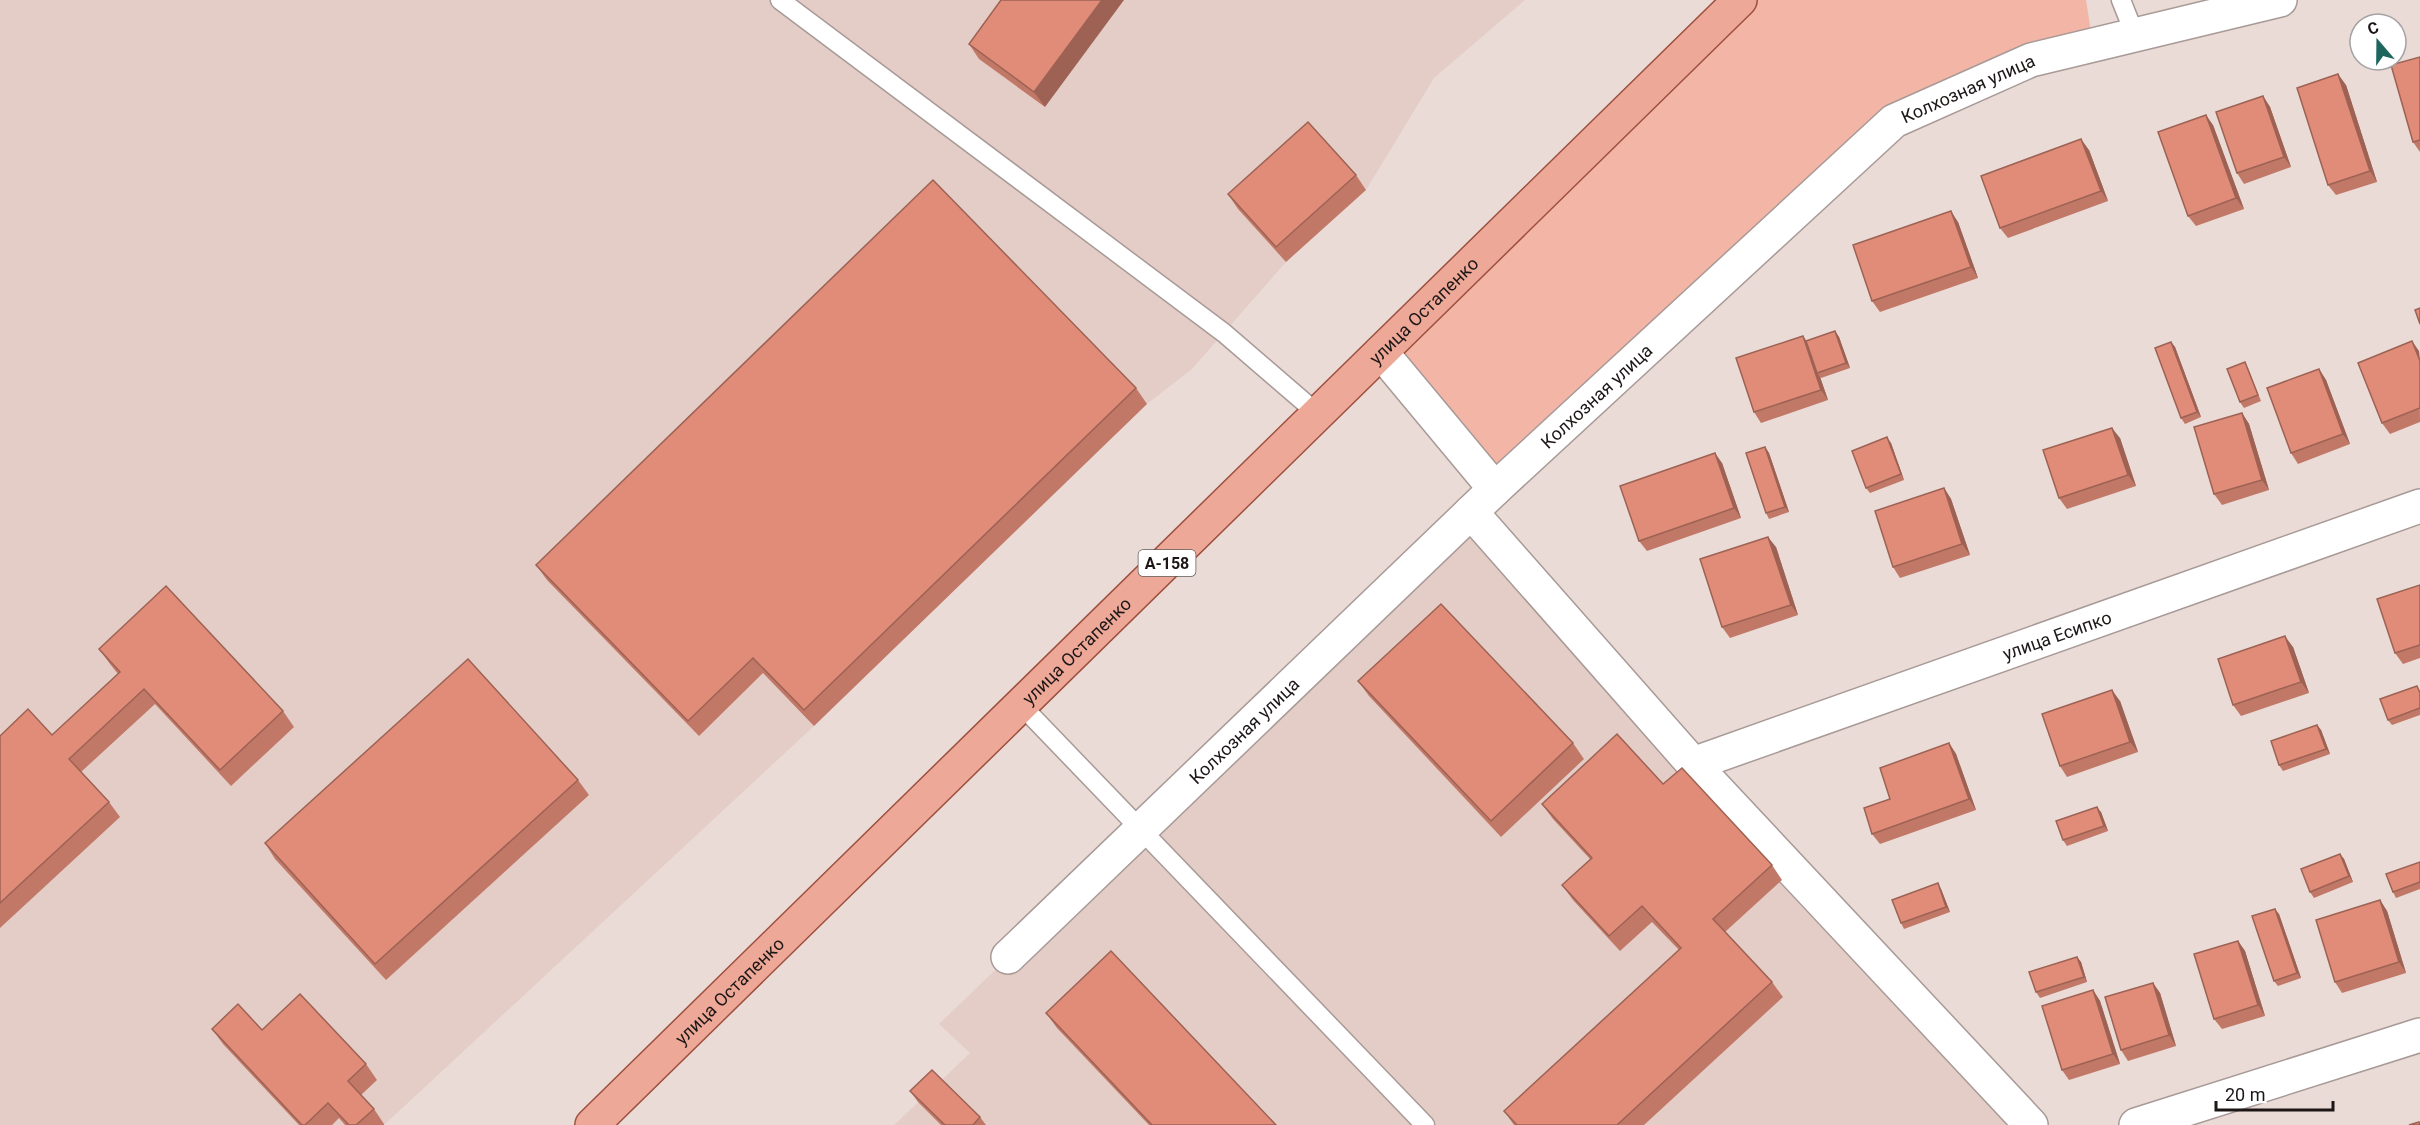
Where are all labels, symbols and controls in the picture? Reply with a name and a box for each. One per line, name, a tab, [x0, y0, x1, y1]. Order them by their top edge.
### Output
north arrow	[2348, 12, 2408, 72]
text: С	[2365, 18, 2381, 39]
street label: Колхозная улица	[1898, 49, 2038, 127]
street label: улица Остапенко	[1365, 252, 1482, 368]
street label: Колхозная улица	[1536, 339, 1656, 452]
road number: А-158	[1138, 550, 1196, 576]
street label: улица Остапенко	[1017, 593, 1135, 708]
street label: улица Есипко	[2000, 606, 2114, 664]
street label: Колхозная улица	[1185, 673, 1303, 788]
street label: улица Остапенко	[670, 933, 788, 1049]
scale bar	[2216, 1074, 2333, 1112]
text: 20 m	[2225, 1084, 2265, 1105]

